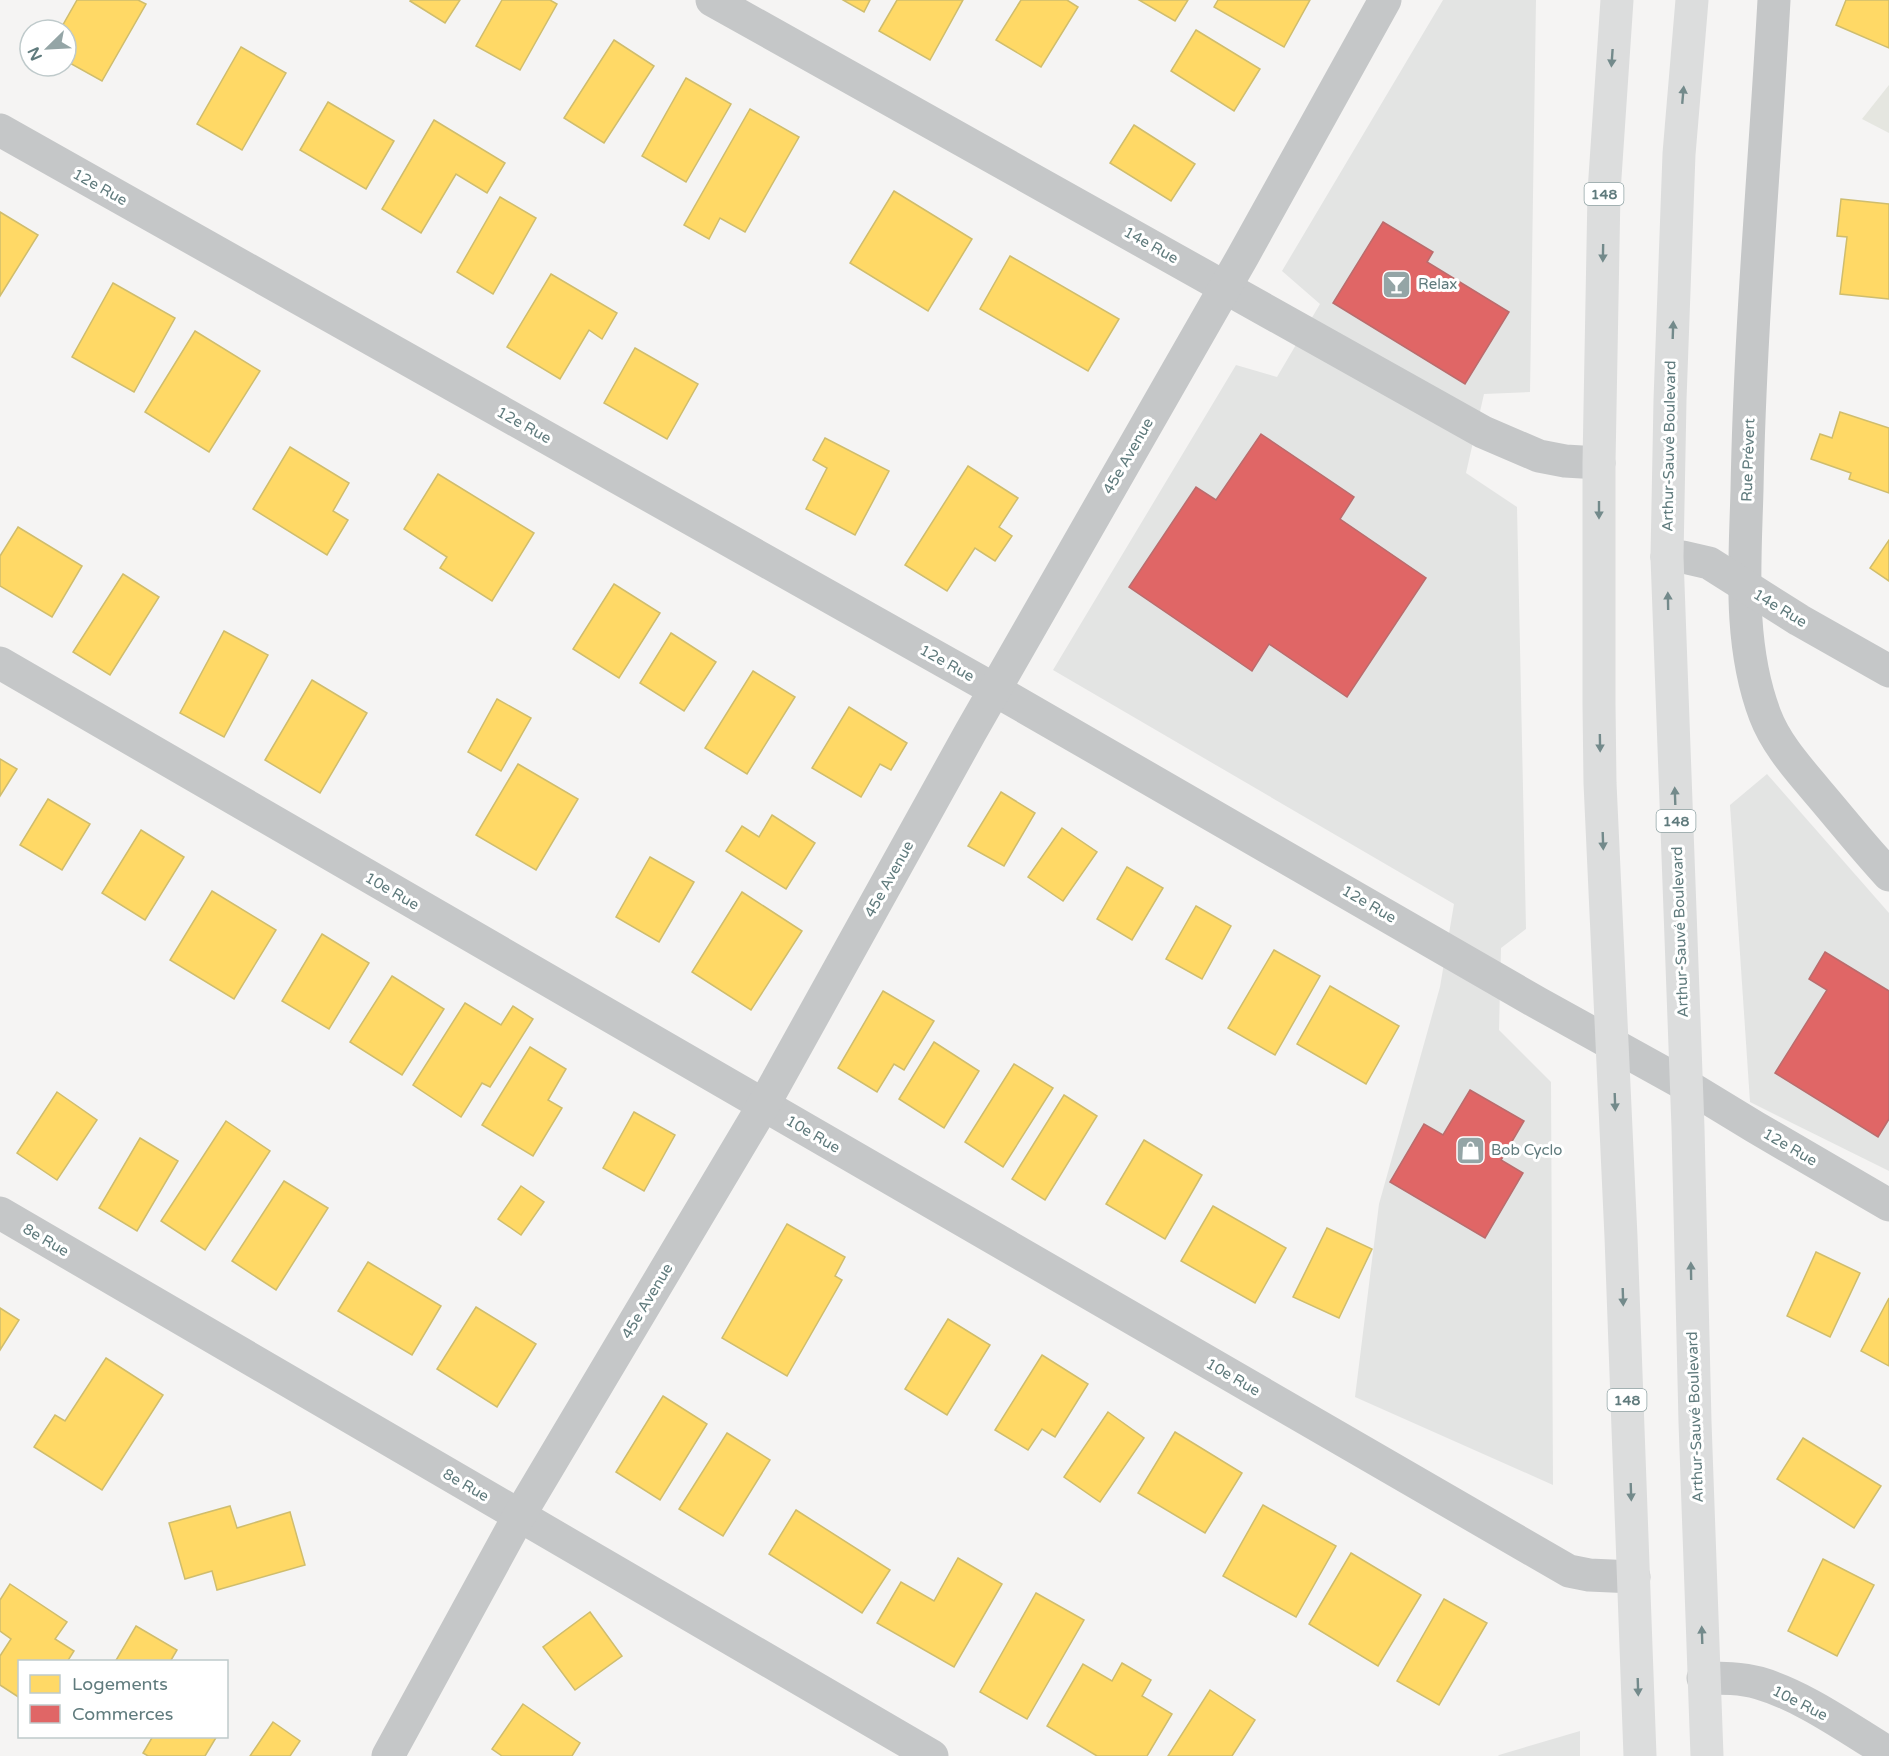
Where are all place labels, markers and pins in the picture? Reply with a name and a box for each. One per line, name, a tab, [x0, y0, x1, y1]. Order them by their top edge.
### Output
bar icon: Relax	[1381, 268, 1413, 300]
place label: Relax	[1418, 275, 1457, 293]
shop icon: Bob Cyclo	[1454, 1134, 1486, 1166]
place label: Bob Cyclo	[1491, 1141, 1562, 1159]

